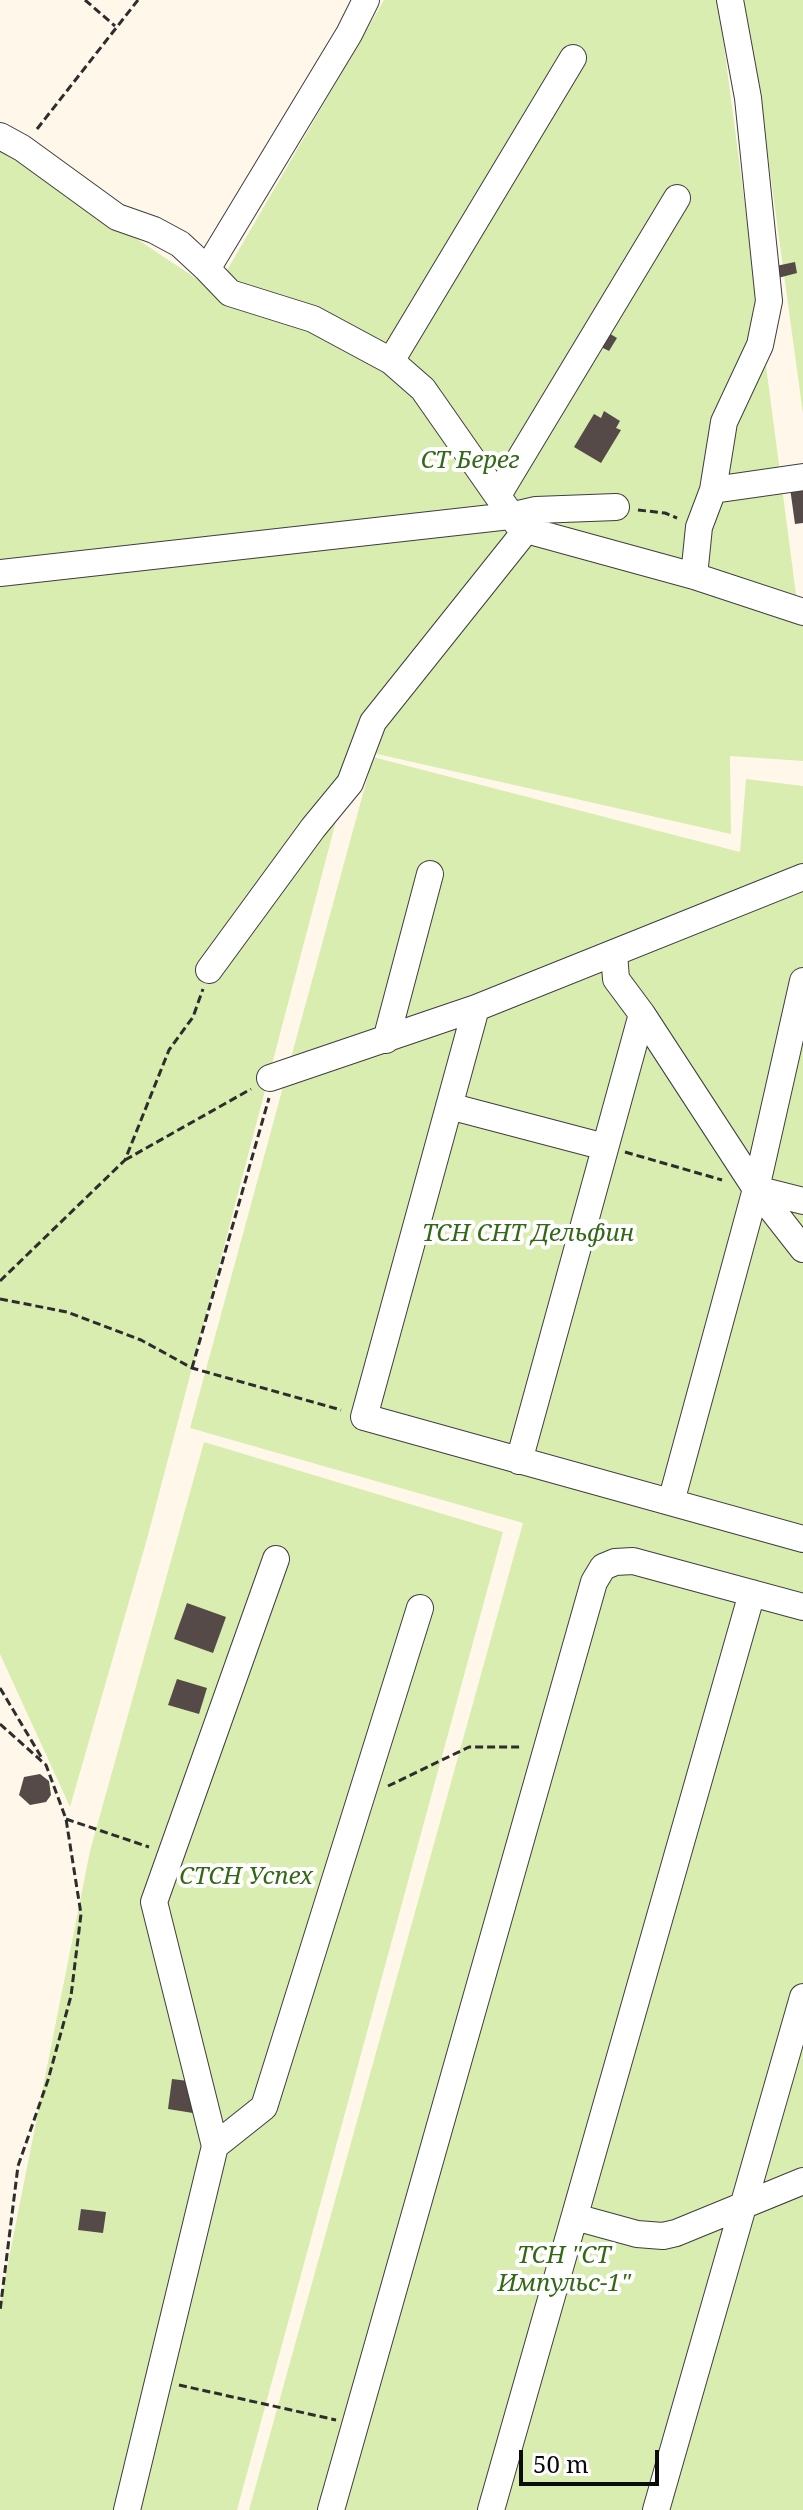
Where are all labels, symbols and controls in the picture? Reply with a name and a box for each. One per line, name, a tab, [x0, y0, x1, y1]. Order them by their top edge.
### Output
park label: СТ Берег	[420, 447, 520, 475]
park label: ТСН СНТ Дельфин	[422, 1220, 634, 1248]
park label: СТСН Успех	[179, 1863, 313, 1891]
park label: ТСН "СТ Импульс-1"	[497, 2242, 631, 2298]
scale bar	[523, 2434, 663, 2484]
text: 50 m	[533, 2447, 589, 2480]

